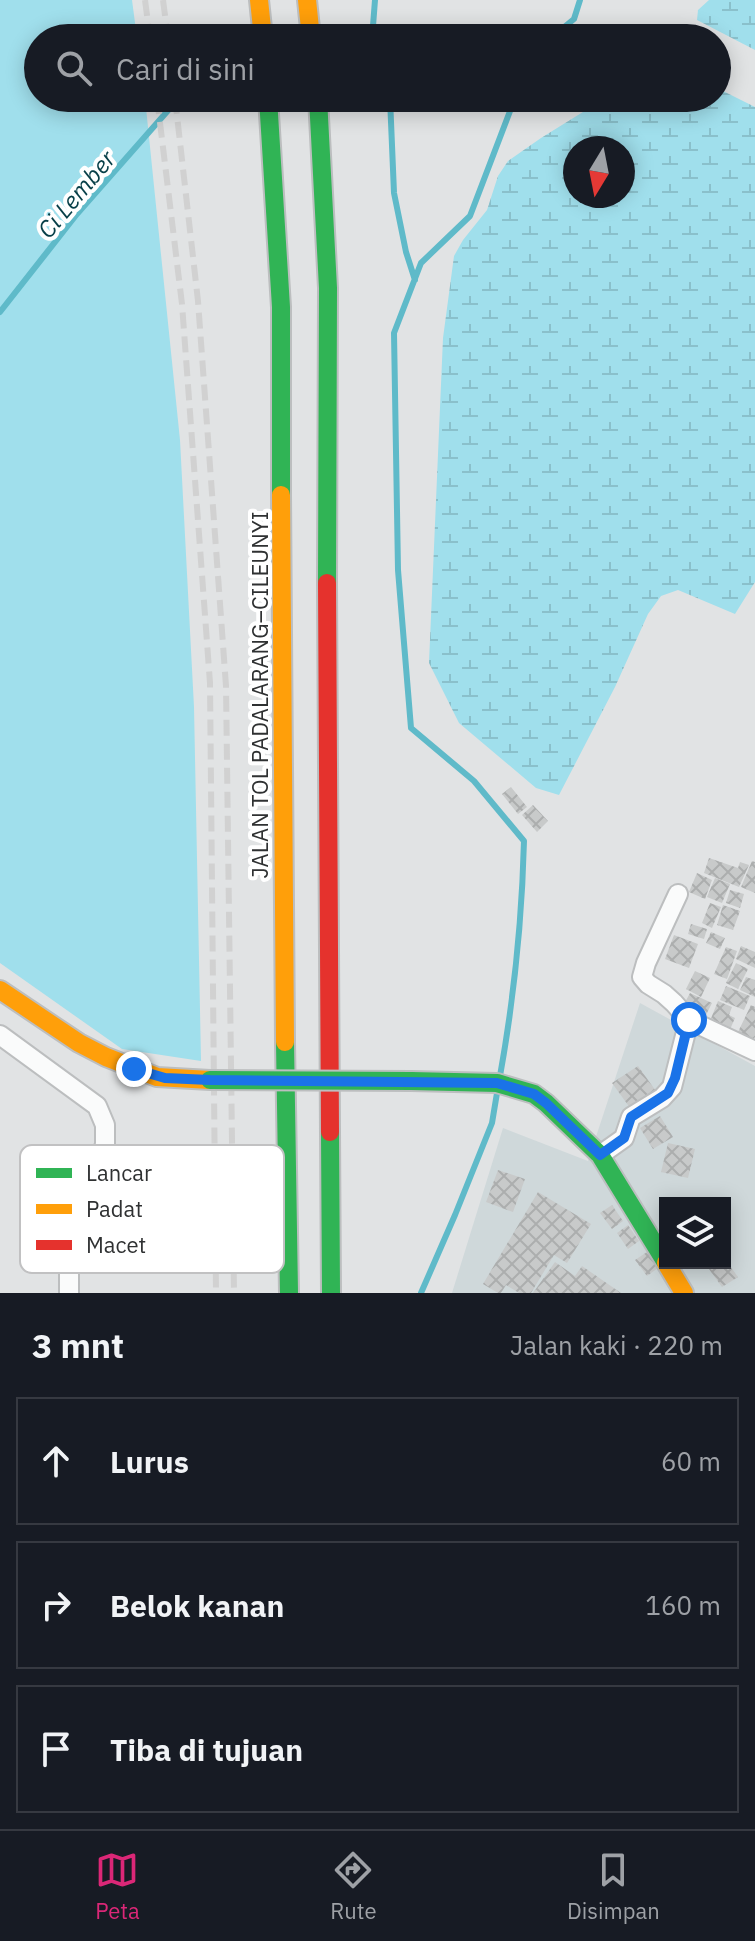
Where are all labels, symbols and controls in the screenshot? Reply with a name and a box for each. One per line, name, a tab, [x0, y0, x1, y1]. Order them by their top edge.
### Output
search box	[24, 24, 731, 112]
icon: search	[52, 46, 96, 90]
text: Cari di sini	[116, 49, 255, 88]
north arrow	[563, 136, 635, 208]
water label: Ci Lember	[30, 143, 123, 245]
street label: JALAN TOL PADALARANG–CILEUNYI	[245, 511, 274, 879]
route start	[671, 1002, 707, 1038]
route end	[116, 1051, 152, 1087]
legend	[20, 1145, 284, 1273]
text: Lancar	[86, 1158, 152, 1187]
text: Padat	[86, 1194, 143, 1223]
map controls	[659, 1197, 731, 1269]
button: layers	[659, 1197, 731, 1269]
text: Macet	[86, 1230, 146, 1259]
text: 3 mnt	[32, 1323, 124, 1367]
text: Jalan kaki · 220 m	[510, 1328, 723, 1362]
icon: ahead	[34, 1439, 78, 1483]
text: Lurus	[110, 1442, 189, 1481]
text: 60 m	[661, 1444, 721, 1478]
icon: right	[34, 1583, 78, 1627]
text: Belok kanan	[110, 1586, 284, 1625]
text: 160 m	[645, 1588, 721, 1622]
icon: arrive	[34, 1727, 78, 1771]
text: Tiba di tujuan	[110, 1730, 303, 1769]
tab: Peta	[95, 1848, 140, 1925]
tab: Rute	[330, 1848, 377, 1925]
tab: Disimpan	[567, 1848, 660, 1925]

